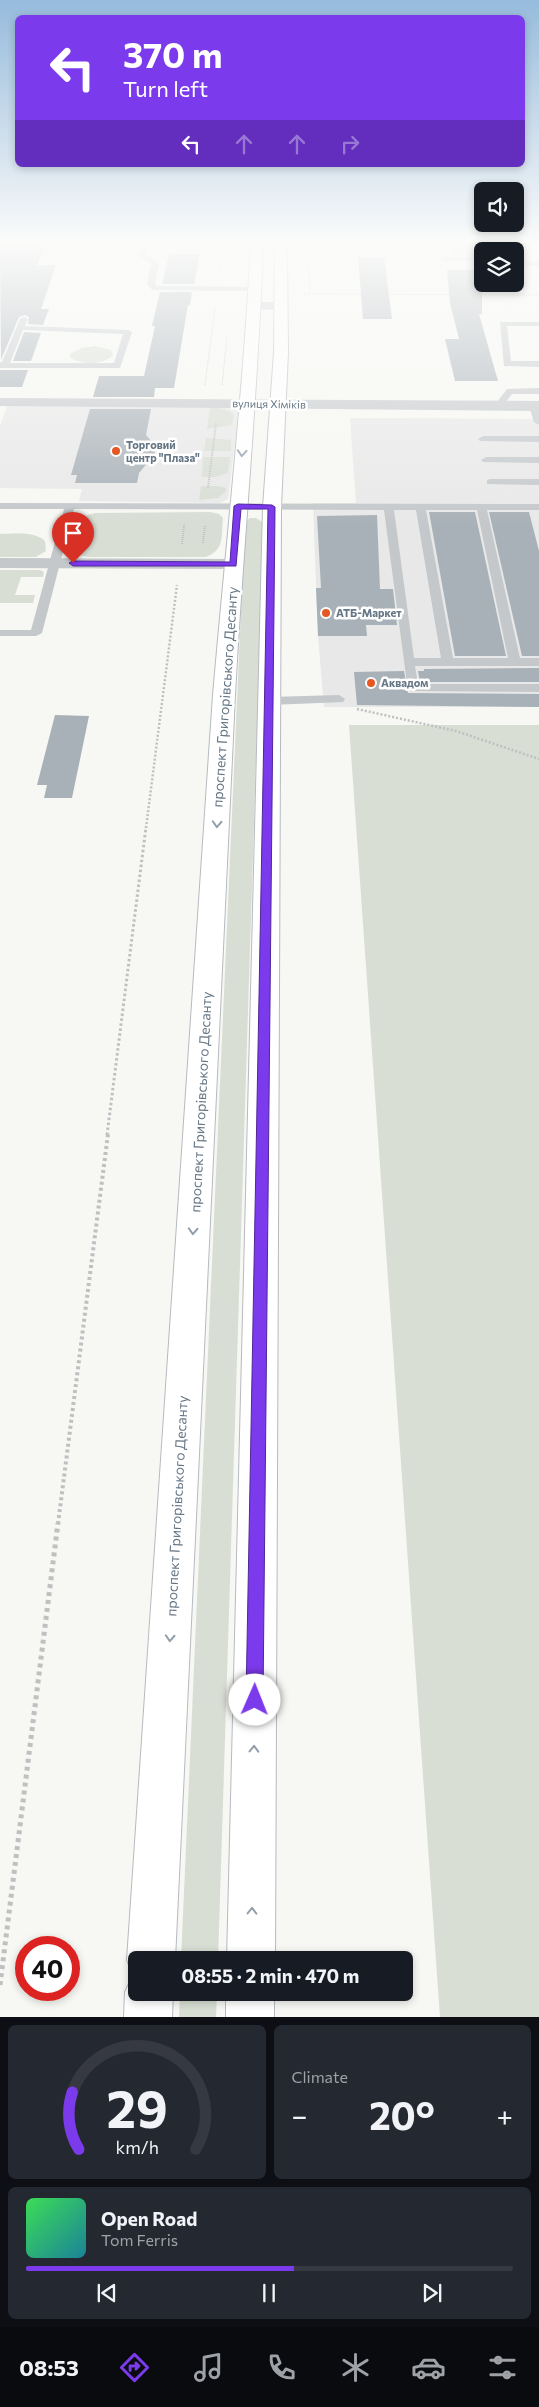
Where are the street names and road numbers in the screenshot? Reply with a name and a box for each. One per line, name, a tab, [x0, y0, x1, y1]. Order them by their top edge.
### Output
street label: вулиця Хіміків	[232, 396, 306, 411]
street label: проспект Григорівського Десанту	[208, 586, 241, 808]
street label: проспект Григорівського Десанту	[186, 991, 215, 1213]
street label: проспект Григорівського Десанту	[162, 1395, 191, 1617]

